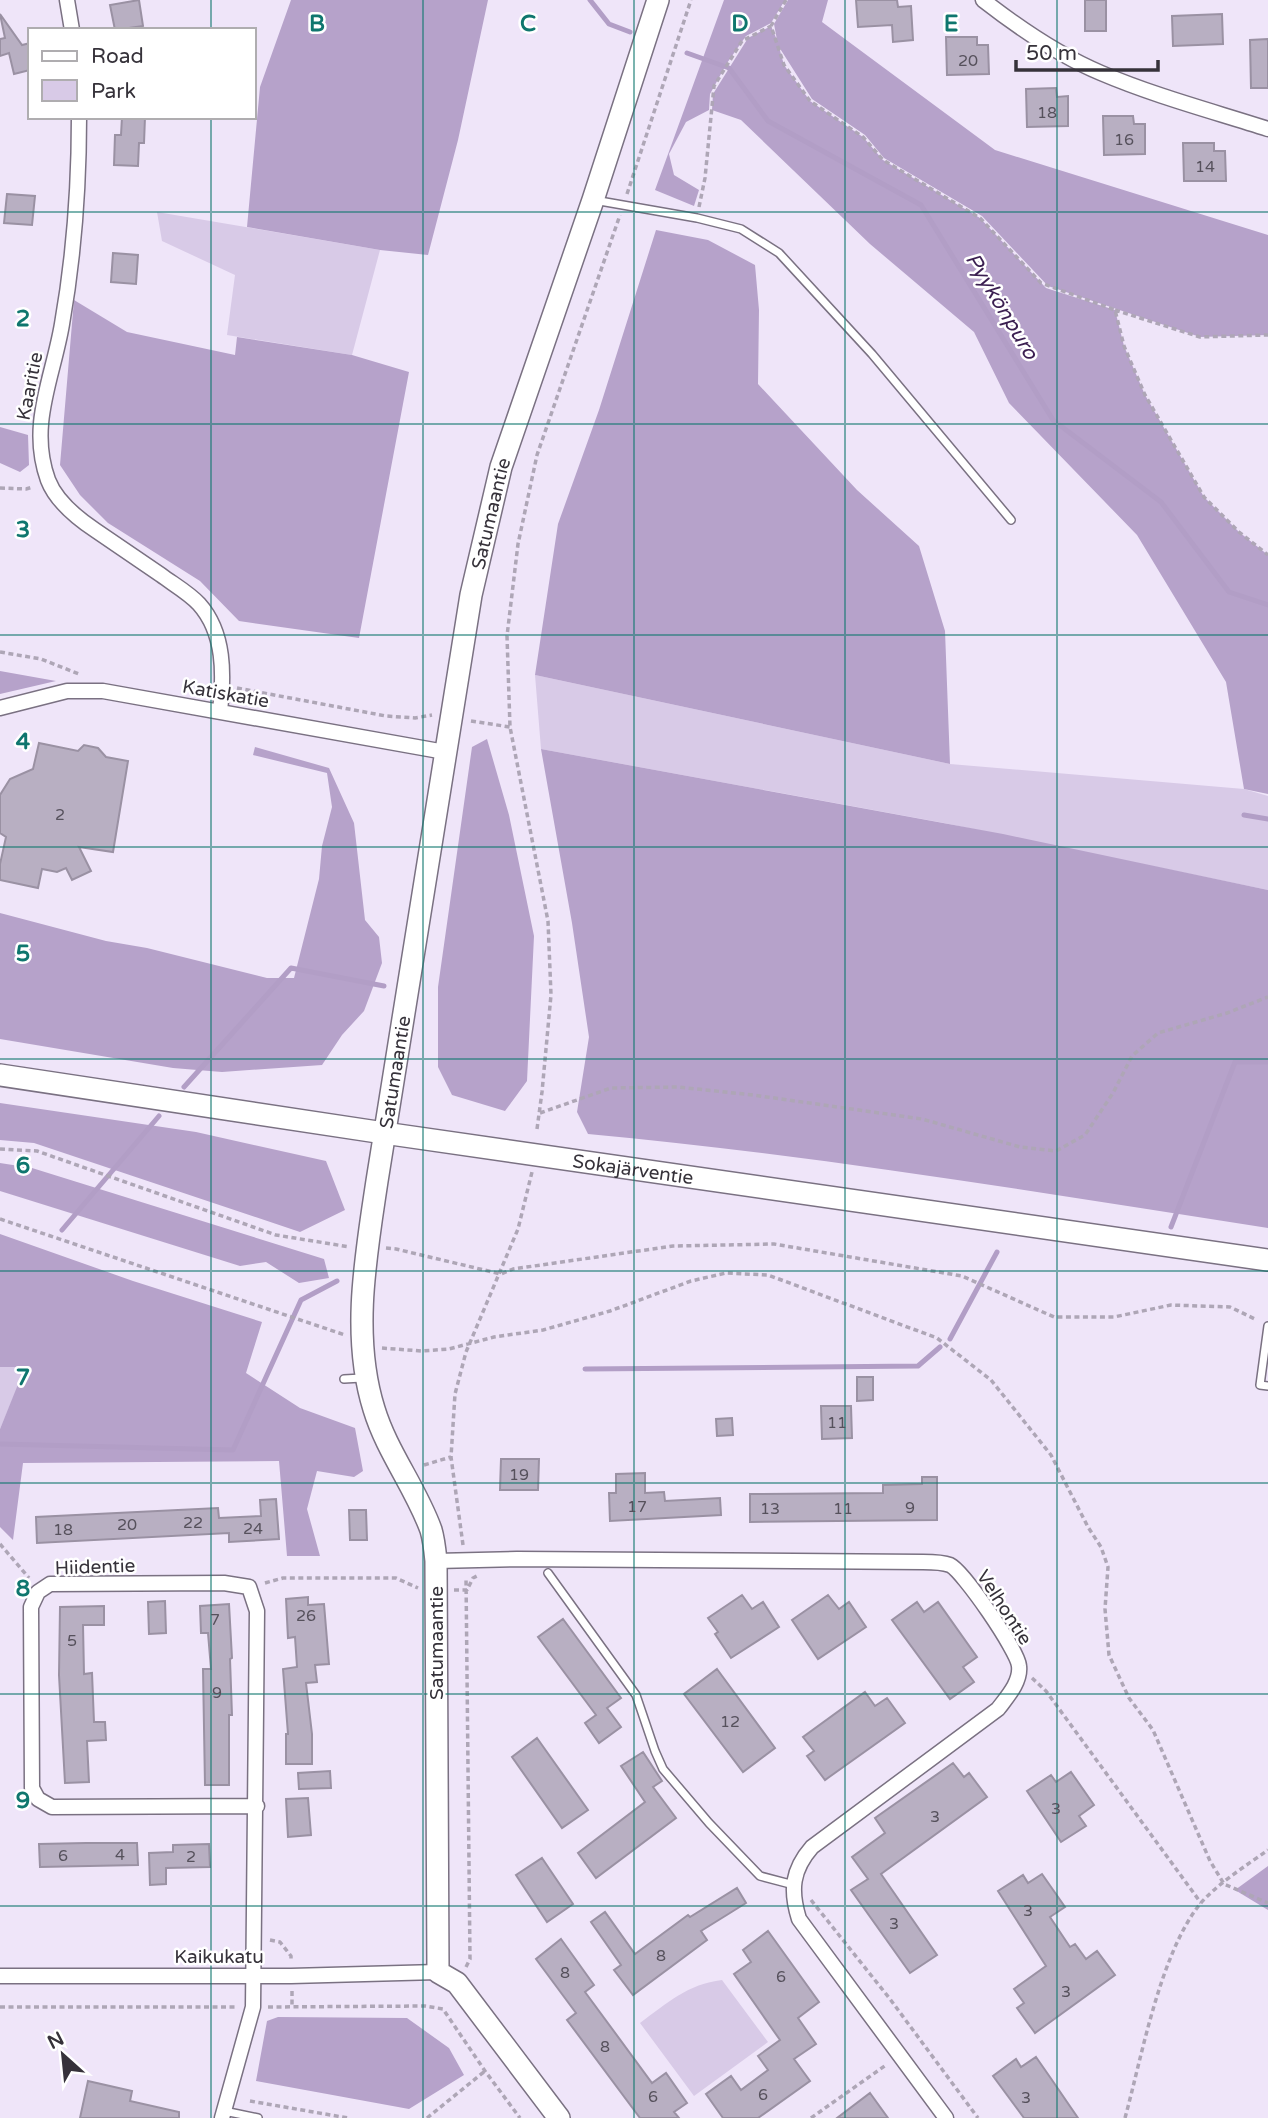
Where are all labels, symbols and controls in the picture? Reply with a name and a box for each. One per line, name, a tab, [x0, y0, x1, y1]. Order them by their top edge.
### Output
text: B	[309, 10, 325, 38]
text: C	[520, 10, 536, 38]
text: D	[731, 10, 749, 38]
text: E	[944, 10, 958, 38]
legend	[28, 28, 256, 119]
scale bar	[1016, 28, 1158, 72]
text: 50 m	[1026, 41, 1077, 66]
text: Road	[91, 44, 144, 69]
house number: 20	[958, 51, 978, 71]
text: Park	[91, 79, 136, 104]
house number: 18	[1037, 103, 1057, 123]
house number: 16	[1114, 130, 1134, 150]
house number: 14	[1195, 157, 1215, 177]
water label: Pyykönpuro	[960, 248, 1044, 365]
text: 2	[16, 305, 30, 333]
street label: Kaaritie	[13, 350, 47, 422]
street label: Satumaantie	[467, 455, 515, 572]
text: 3	[16, 516, 30, 544]
street label: Katiskatie	[181, 676, 271, 712]
text: 4	[16, 728, 31, 756]
house number: 2	[55, 805, 65, 825]
text: 5	[16, 940, 30, 968]
street label: Satumaantie	[376, 1014, 415, 1130]
street label: Sokajärventie	[571, 1150, 695, 1189]
text: 6	[16, 1152, 30, 1180]
text: 7	[16, 1364, 30, 1392]
house number: 11	[827, 1413, 847, 1433]
house number: 19	[509, 1465, 529, 1485]
house number: 17	[627, 1497, 647, 1517]
house number: 9	[905, 1498, 915, 1518]
house number: 13	[760, 1499, 780, 1519]
house number: 11	[833, 1499, 853, 1519]
house number: 22	[183, 1513, 203, 1533]
house number: 20	[117, 1515, 137, 1535]
house number: 24	[243, 1519, 263, 1539]
house number: 18	[53, 1520, 73, 1540]
street label: Hiidentie	[54, 1555, 136, 1579]
street label: Velhontie	[972, 1566, 1036, 1649]
text: 8	[16, 1575, 30, 1603]
street label: Satumaantie	[426, 1586, 448, 1700]
house number: 26	[296, 1606, 316, 1626]
house number: 7	[210, 1610, 220, 1630]
house number: 5	[67, 1631, 77, 1651]
house number: 9	[212, 1683, 222, 1703]
house number: 12	[720, 1712, 740, 1732]
text: 9	[16, 1787, 30, 1815]
house number: 3	[1051, 1799, 1061, 1819]
house number: 3	[930, 1807, 940, 1827]
house number: 4	[115, 1845, 125, 1865]
house number: 6	[58, 1846, 68, 1866]
house number: 2	[186, 1847, 196, 1867]
house number: 3	[1023, 1901, 1033, 1921]
house number: 3	[889, 1914, 899, 1934]
street label: Kaikukatu	[174, 1946, 264, 1968]
house number: 8	[656, 1946, 666, 1966]
house number: 8	[560, 1963, 570, 1983]
house number: 6	[776, 1967, 786, 1987]
house number: 3	[1061, 1982, 1071, 2002]
north arrow	[28, 2020, 98, 2090]
text: N	[44, 2027, 68, 2054]
house number: 8	[600, 2037, 610, 2057]
house number: 6	[758, 2085, 768, 2105]
house number: 6	[648, 2087, 658, 2107]
house number: 3	[1021, 2088, 1031, 2108]

